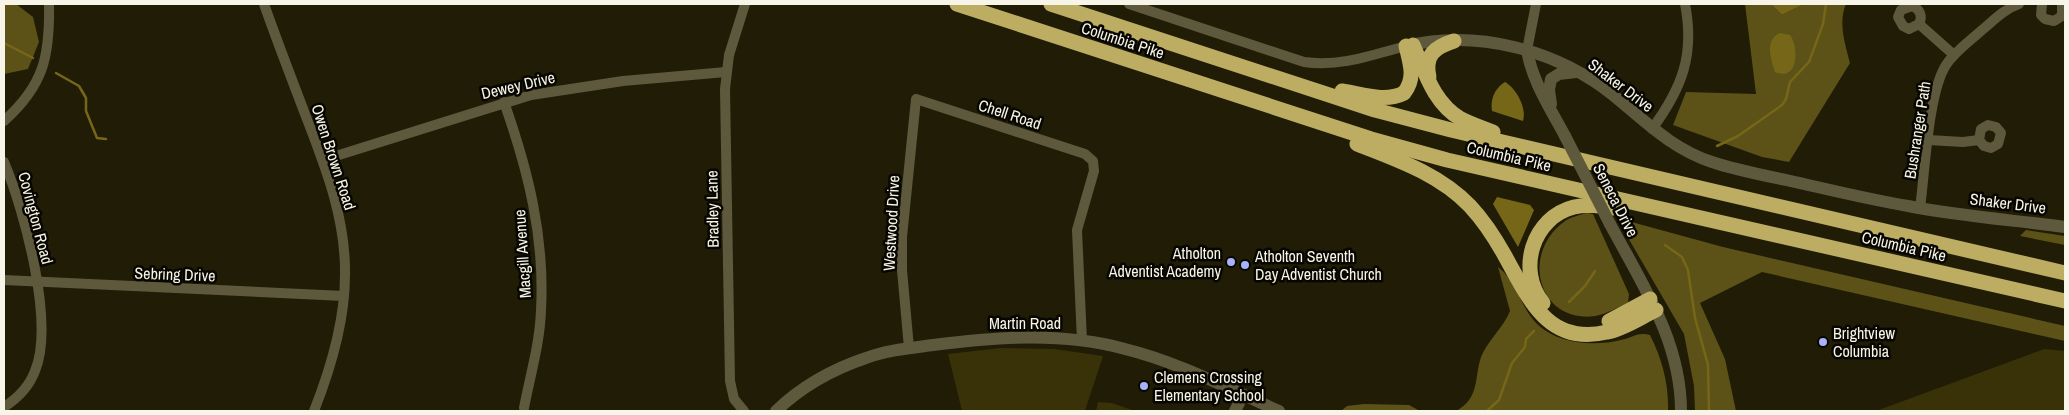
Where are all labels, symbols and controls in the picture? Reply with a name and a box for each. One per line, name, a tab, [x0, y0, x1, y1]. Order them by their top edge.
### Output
street label: Columbia Pike	[1079, 16, 1167, 64]
street label: Shaker Drive	[1584, 53, 1658, 117]
street label: Dewey Drive	[479, 66, 557, 104]
street label: Bushranger Path	[1898, 80, 1936, 180]
street label: Chell Road	[976, 94, 1044, 134]
street label: Owen Brown Road	[307, 101, 361, 213]
street label: Columbia Pike	[1465, 136, 1553, 176]
street label: Seneca Drive	[1588, 160, 1644, 240]
street label: Covington Road	[13, 169, 59, 267]
street label: Bradley Lane	[700, 170, 724, 248]
street label: Westwood Drive	[878, 174, 904, 272]
street label: Shaker Drive	[1969, 187, 2047, 219]
street label: Macgill Avenue	[508, 209, 536, 299]
street label: Columbia Pike	[1860, 226, 1948, 266]
place label: Atholton Adventist Academy	[1108, 242, 1221, 282]
place label: Atholton Seventh Day Adventist Church	[1254, 245, 1382, 285]
marker: Atholton Adventist Academy	[1225, 256, 1237, 268]
marker: Atholton Seventh Day Adventist Church	[1239, 259, 1251, 271]
street label: Sebring Drive	[134, 262, 216, 286]
street label: Martin Road	[989, 312, 1061, 334]
place label: Brightview Columbia	[1833, 322, 1896, 362]
marker: Brightview Columbia	[1817, 336, 1829, 348]
place label: Clemens Crossing Elementary School	[1154, 366, 1264, 406]
marker: Clemens Crossing Elementary School	[1138, 380, 1150, 392]

